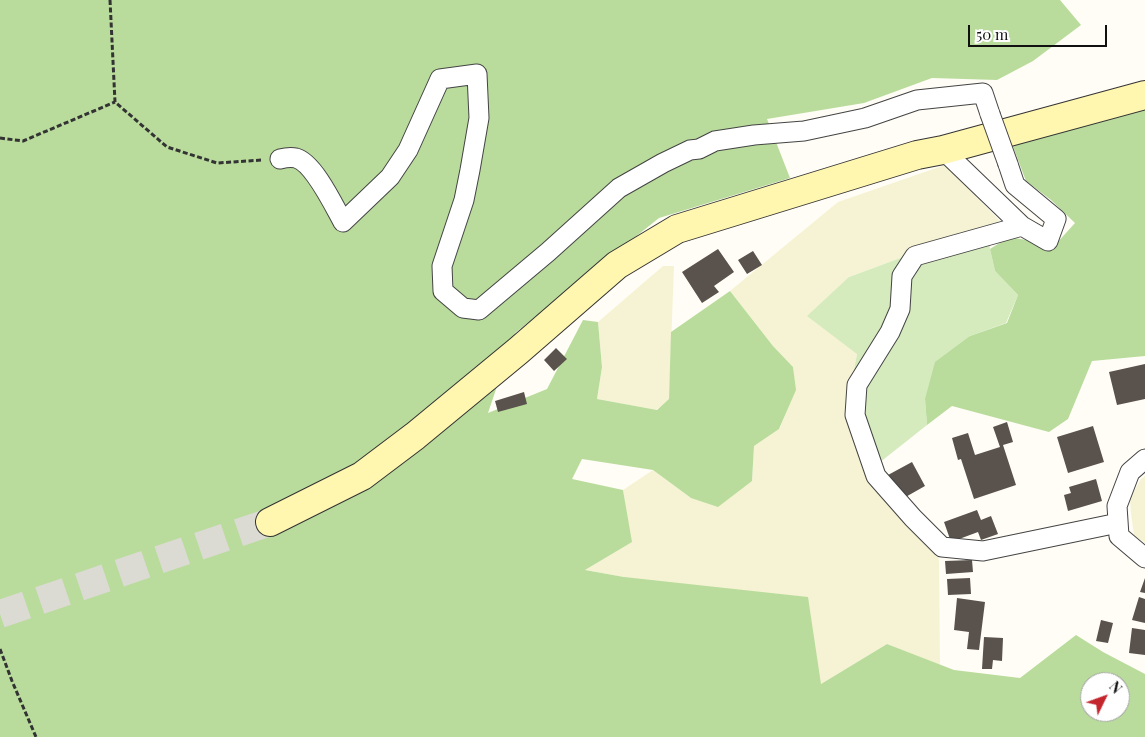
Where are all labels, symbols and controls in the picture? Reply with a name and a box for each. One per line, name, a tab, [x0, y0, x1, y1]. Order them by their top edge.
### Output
scale bar	[970, 15, 1109, 47]
text: 50 m	[976, 24, 1008, 44]
north arrow	[1080, 672, 1130, 722]
text: N	[1105, 677, 1126, 697]

